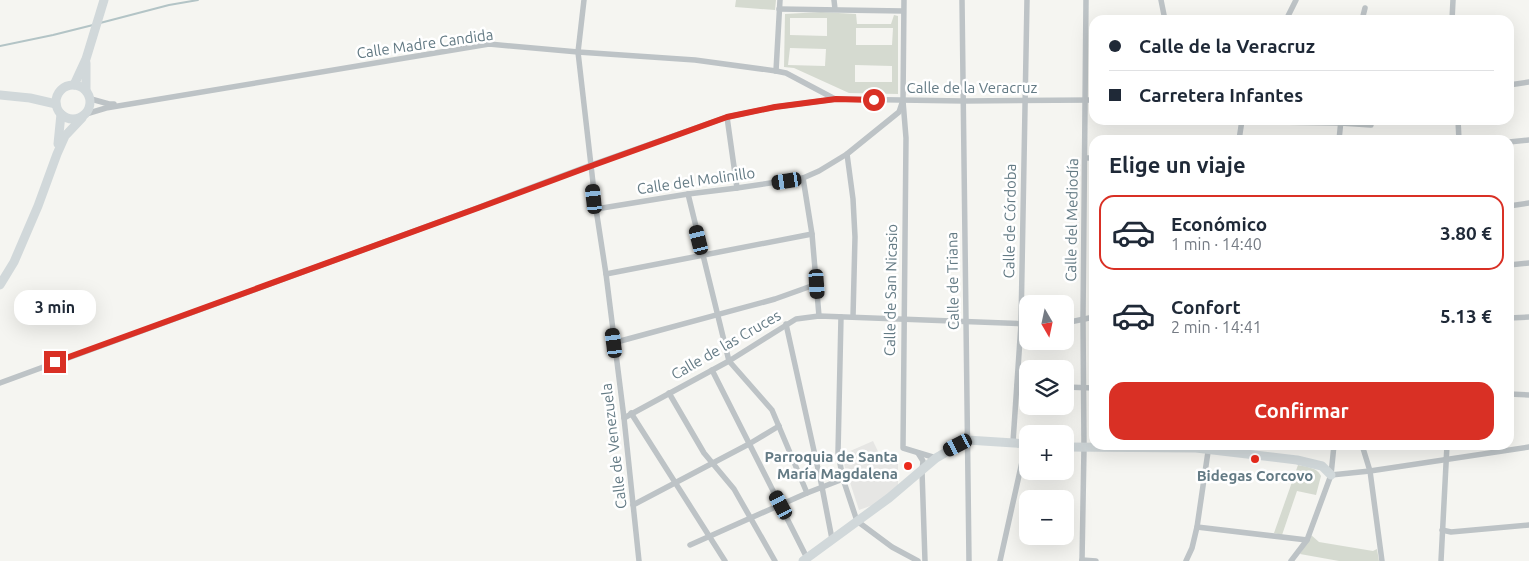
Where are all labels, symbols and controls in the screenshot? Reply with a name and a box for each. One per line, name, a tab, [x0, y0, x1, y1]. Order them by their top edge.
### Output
street label: Calle Madre Candida	[356, 25, 494, 62]
text: Calle de la Veracruz	[1139, 35, 1315, 57]
street label: Calle de la Veracruz	[907, 79, 1038, 96]
text: Carretera Infantes	[1139, 84, 1303, 106]
route start	[863, 89, 885, 111]
text: Elige un viaje	[1109, 152, 1246, 177]
street label: Calle del Mediodía	[1062, 158, 1081, 282]
street label: Calle del Molinillo	[636, 164, 756, 197]
street label: Calle de Córdoba	[1000, 164, 1019, 278]
car	[771, 171, 802, 191]
car	[584, 183, 603, 215]
icon: car	[1111, 210, 1156, 255]
text: Económico	[1171, 213, 1267, 235]
text: 3.80 €	[1440, 222, 1492, 244]
car	[688, 224, 709, 256]
street label: Calle de San Nicasio	[881, 224, 900, 356]
street label: Calle de Triana	[943, 232, 962, 330]
text: 1 min · 14:40	[1171, 235, 1262, 253]
car	[808, 269, 825, 299]
callout: 3 min	[14, 290, 96, 324]
icon: car	[1111, 293, 1156, 338]
north arrow	[1019, 295, 1074, 350]
map controls	[1019, 295, 1074, 545]
text: Confort	[1171, 296, 1241, 318]
text: 3 min	[35, 298, 75, 316]
text: 5.13 €	[1440, 305, 1492, 327]
street label: Calle de las Cruces	[668, 306, 784, 383]
text: 2 min · 14:41	[1171, 318, 1262, 336]
car	[604, 327, 623, 359]
route end	[44, 351, 66, 373]
button: layers	[1019, 360, 1074, 415]
street label: Calle de Venezuela	[597, 382, 630, 510]
button: Confirmar	[1109, 382, 1494, 440]
button: +	[1019, 425, 1074, 480]
car	[941, 432, 974, 458]
place label: Parroquia de Santa María Magdalena	[765, 448, 898, 482]
marker: Bidegas Corcovo	[1249, 453, 1261, 465]
marker: Parroquia de Santa María Magdalena	[902, 460, 914, 472]
place label: Bidegas Corcovo	[1197, 467, 1313, 484]
car	[767, 488, 794, 522]
button: −	[1019, 490, 1074, 545]

